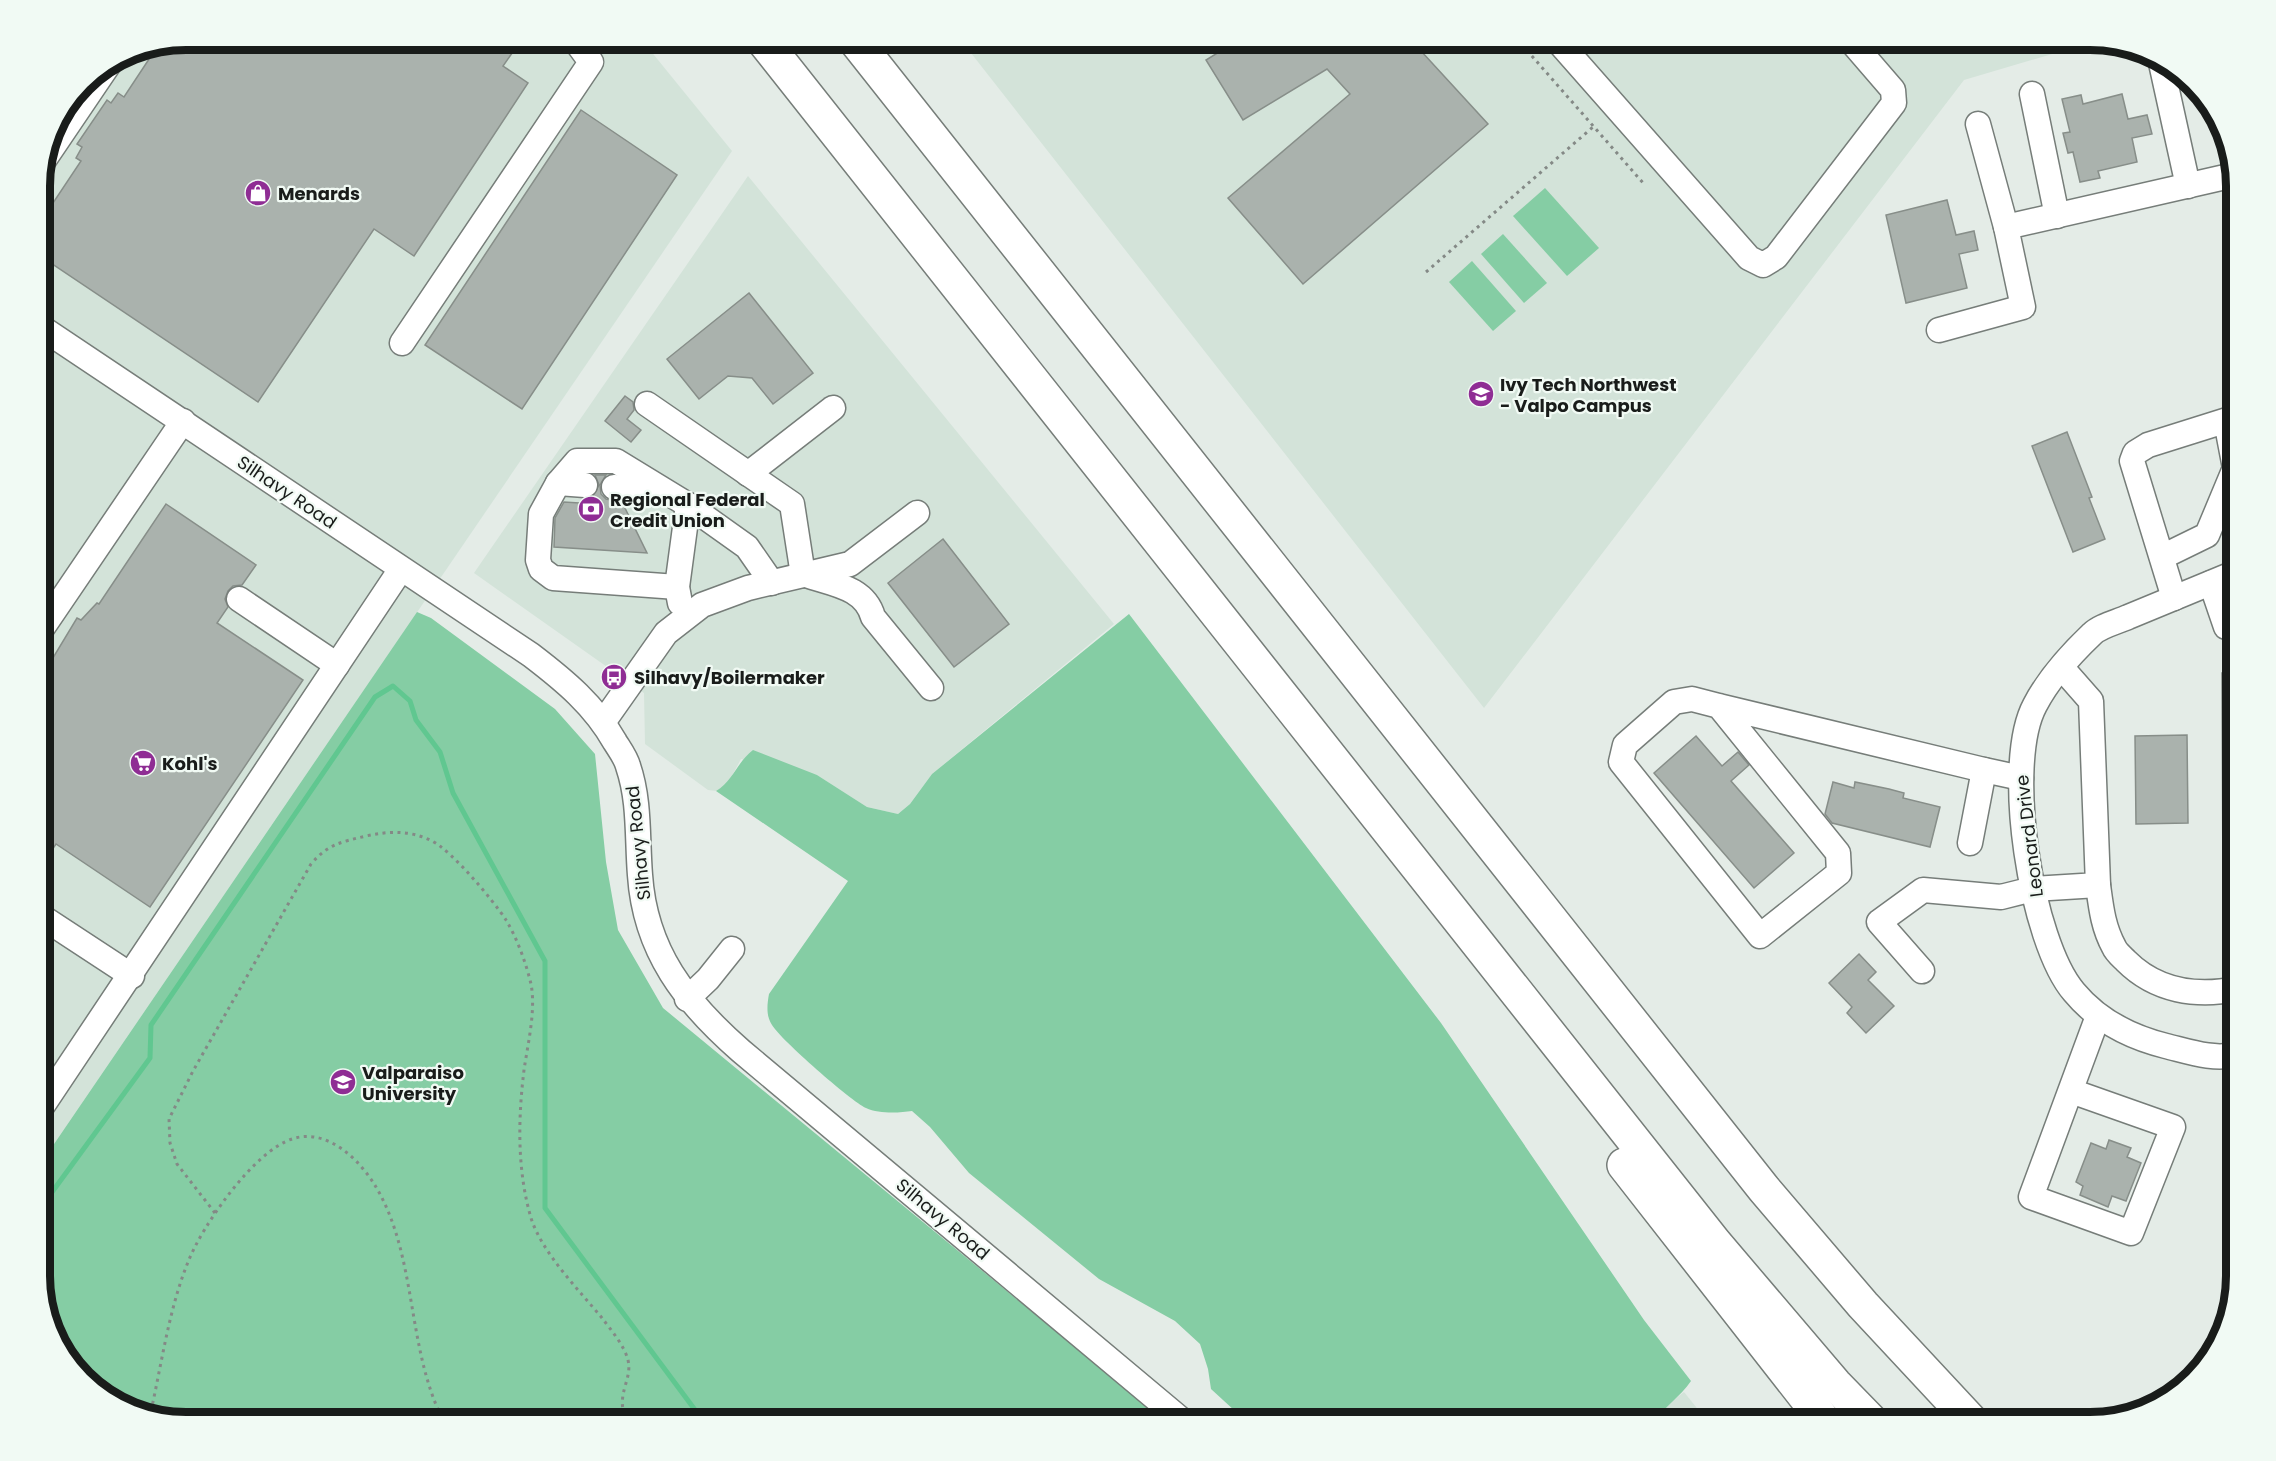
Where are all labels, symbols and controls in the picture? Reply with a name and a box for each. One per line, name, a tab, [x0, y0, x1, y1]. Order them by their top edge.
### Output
shop icon: Menards	[243, 178, 273, 208]
place label: Menards	[278, 181, 360, 206]
place label: Ivy Tech Northwest - Valpo Campus	[1500, 372, 1677, 418]
school or university icon: Ivy Tech Northwest - Valpo Campus	[1466, 379, 1496, 409]
street label: Silhavy Road	[232, 449, 342, 535]
place label: Regional Federal Credit Union	[610, 487, 765, 533]
bank icon: Regional Federal Credit Union	[576, 494, 606, 524]
bus stop icon: Silhavy/Boilermaker	[599, 662, 629, 692]
place label: Silhavy/Boilermaker	[634, 665, 825, 690]
supermarket icon: Kohl's	[128, 748, 158, 778]
place label: Kohl's	[162, 751, 217, 776]
street label: Leonard Drive	[2009, 773, 2049, 899]
street label: Silhavy Road	[620, 785, 656, 901]
place label: Valparaiso University	[362, 1060, 464, 1106]
school or university icon: Valparaiso University	[328, 1067, 358, 1097]
street label: Silhavy Road	[891, 1172, 995, 1266]

